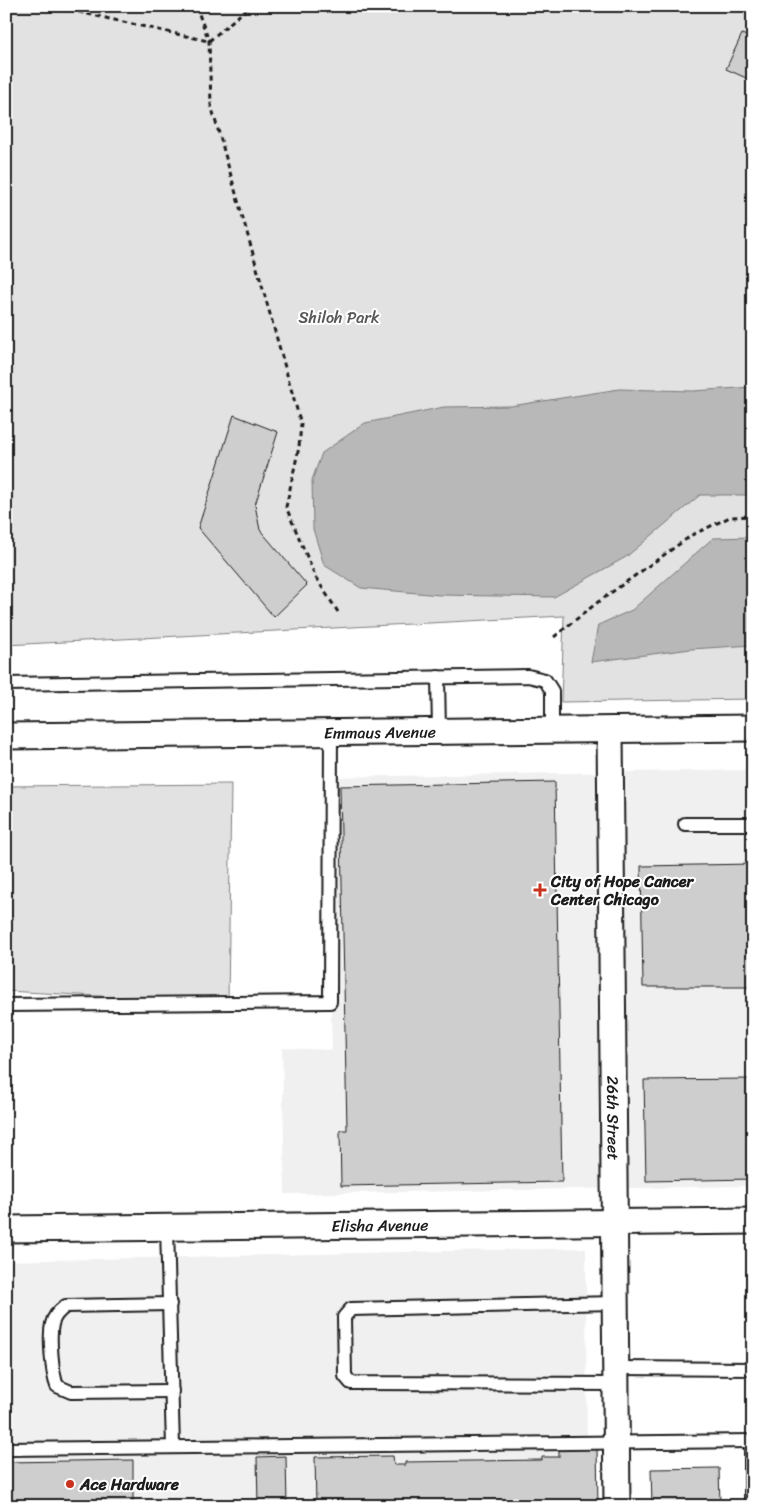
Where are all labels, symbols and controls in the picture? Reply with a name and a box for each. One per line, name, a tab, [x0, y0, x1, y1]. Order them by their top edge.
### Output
park label: Shiloh Park	[299, 303, 380, 332]
street label: Emmaus Avenue	[324, 717, 436, 748]
place label: City of Hope Cancer Center Chicago	[550, 867, 695, 914]
marker: City of Hope Cancer Center Chicago	[533, 883, 547, 897]
street label: 26th Street	[598, 1076, 628, 1160]
street label: Elisha Avenue	[331, 1210, 429, 1241]
place label: Ace Hardware	[79, 1470, 180, 1499]
marker: Ace Hardware	[64, 1478, 76, 1490]

